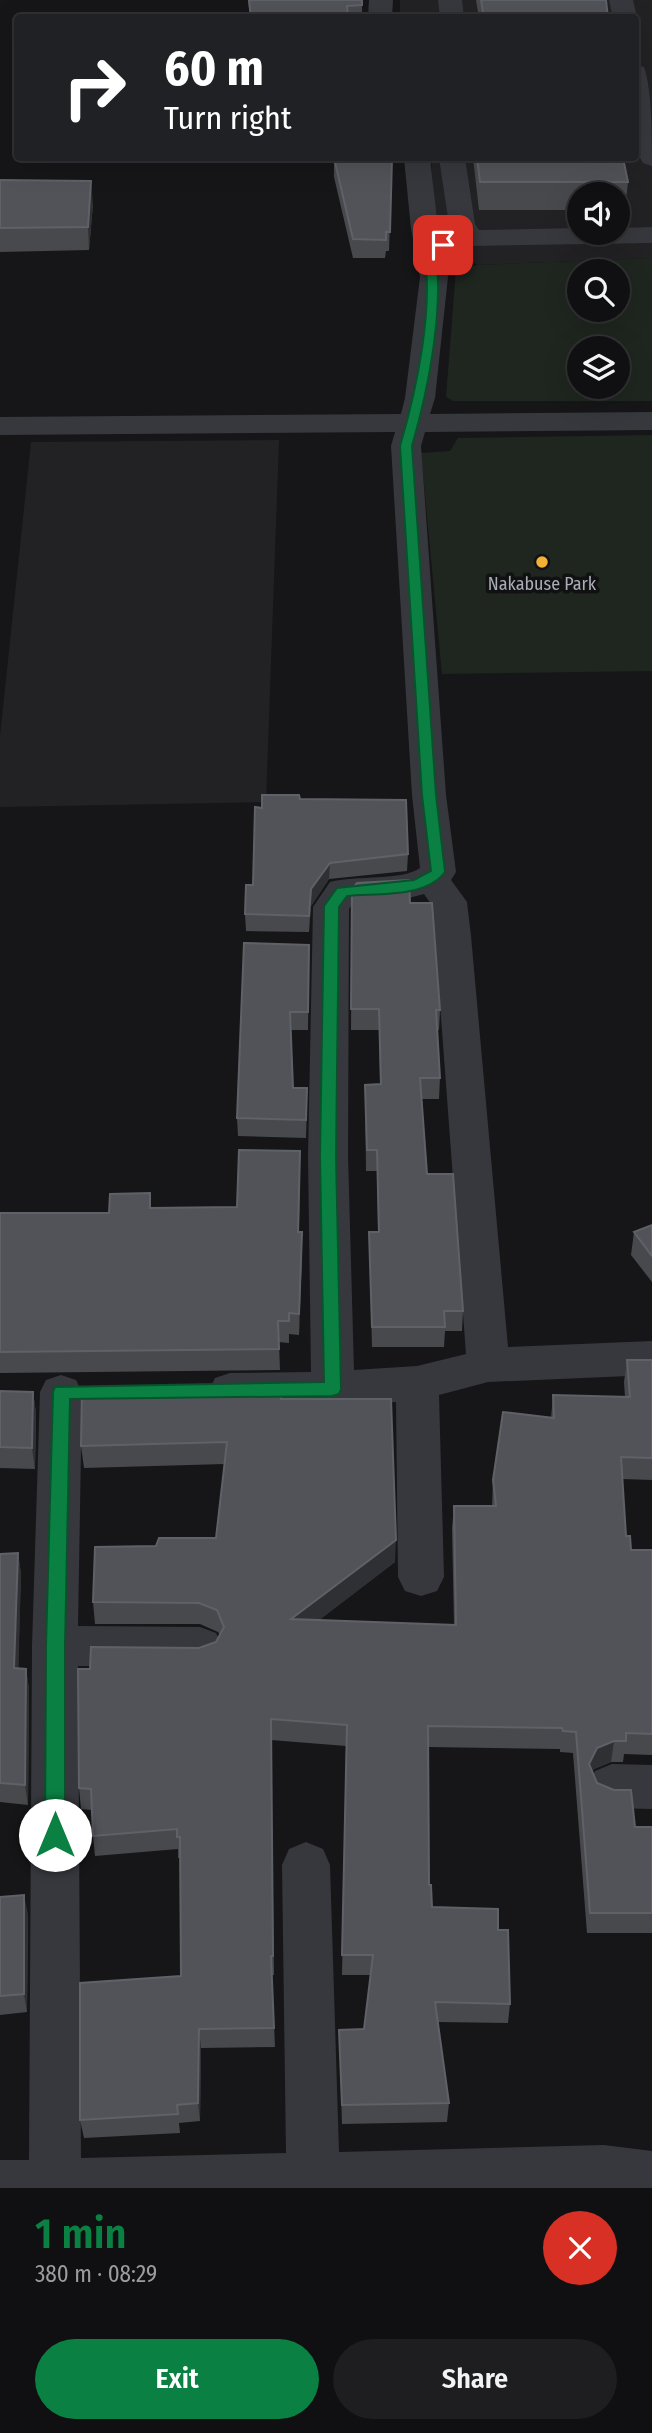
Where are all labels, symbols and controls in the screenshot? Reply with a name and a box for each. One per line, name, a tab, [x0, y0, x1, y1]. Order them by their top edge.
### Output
text: 60 m	[164, 39, 264, 98]
icon: right	[49, 42, 140, 133]
text: Turn right	[164, 99, 291, 137]
map controls	[567, 182, 630, 399]
button: sound	[567, 182, 630, 245]
pin	[413, 215, 473, 275]
icon: arrive	[424, 226, 462, 264]
button: search	[567, 259, 630, 322]
button: layers	[567, 336, 630, 399]
marker: Nakabuse Park	[534, 554, 550, 570]
place label: Nakabuse Park	[488, 573, 597, 595]
position arrow	[18, 1798, 92, 1872]
text: 1 min	[35, 2209, 126, 2259]
button: close	[543, 2211, 617, 2285]
text: 380 m · 08:29	[35, 2260, 157, 2288]
button: Exit	[35, 2339, 319, 2419]
button: Share	[333, 2339, 617, 2419]

